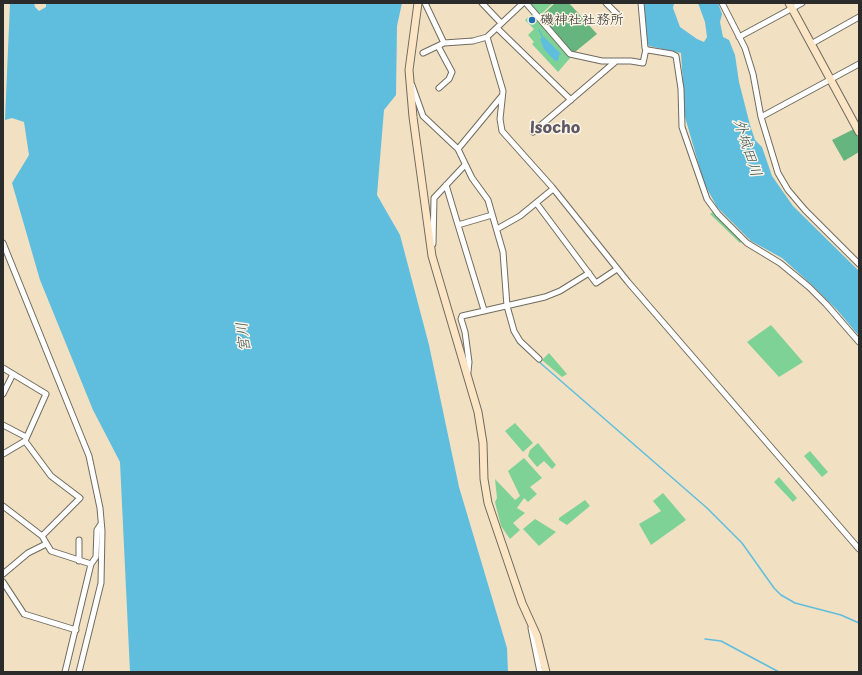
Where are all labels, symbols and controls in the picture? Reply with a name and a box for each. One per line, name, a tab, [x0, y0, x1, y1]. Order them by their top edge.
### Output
place label: 磯神社社務所	[540, 12, 624, 28]
marker: 磯神社社務所	[527, 15, 537, 25]
water label: 外城田川	[729, 117, 765, 179]
district label: Isocho	[530, 119, 580, 139]
water label: 宮川	[233, 321, 255, 353]

